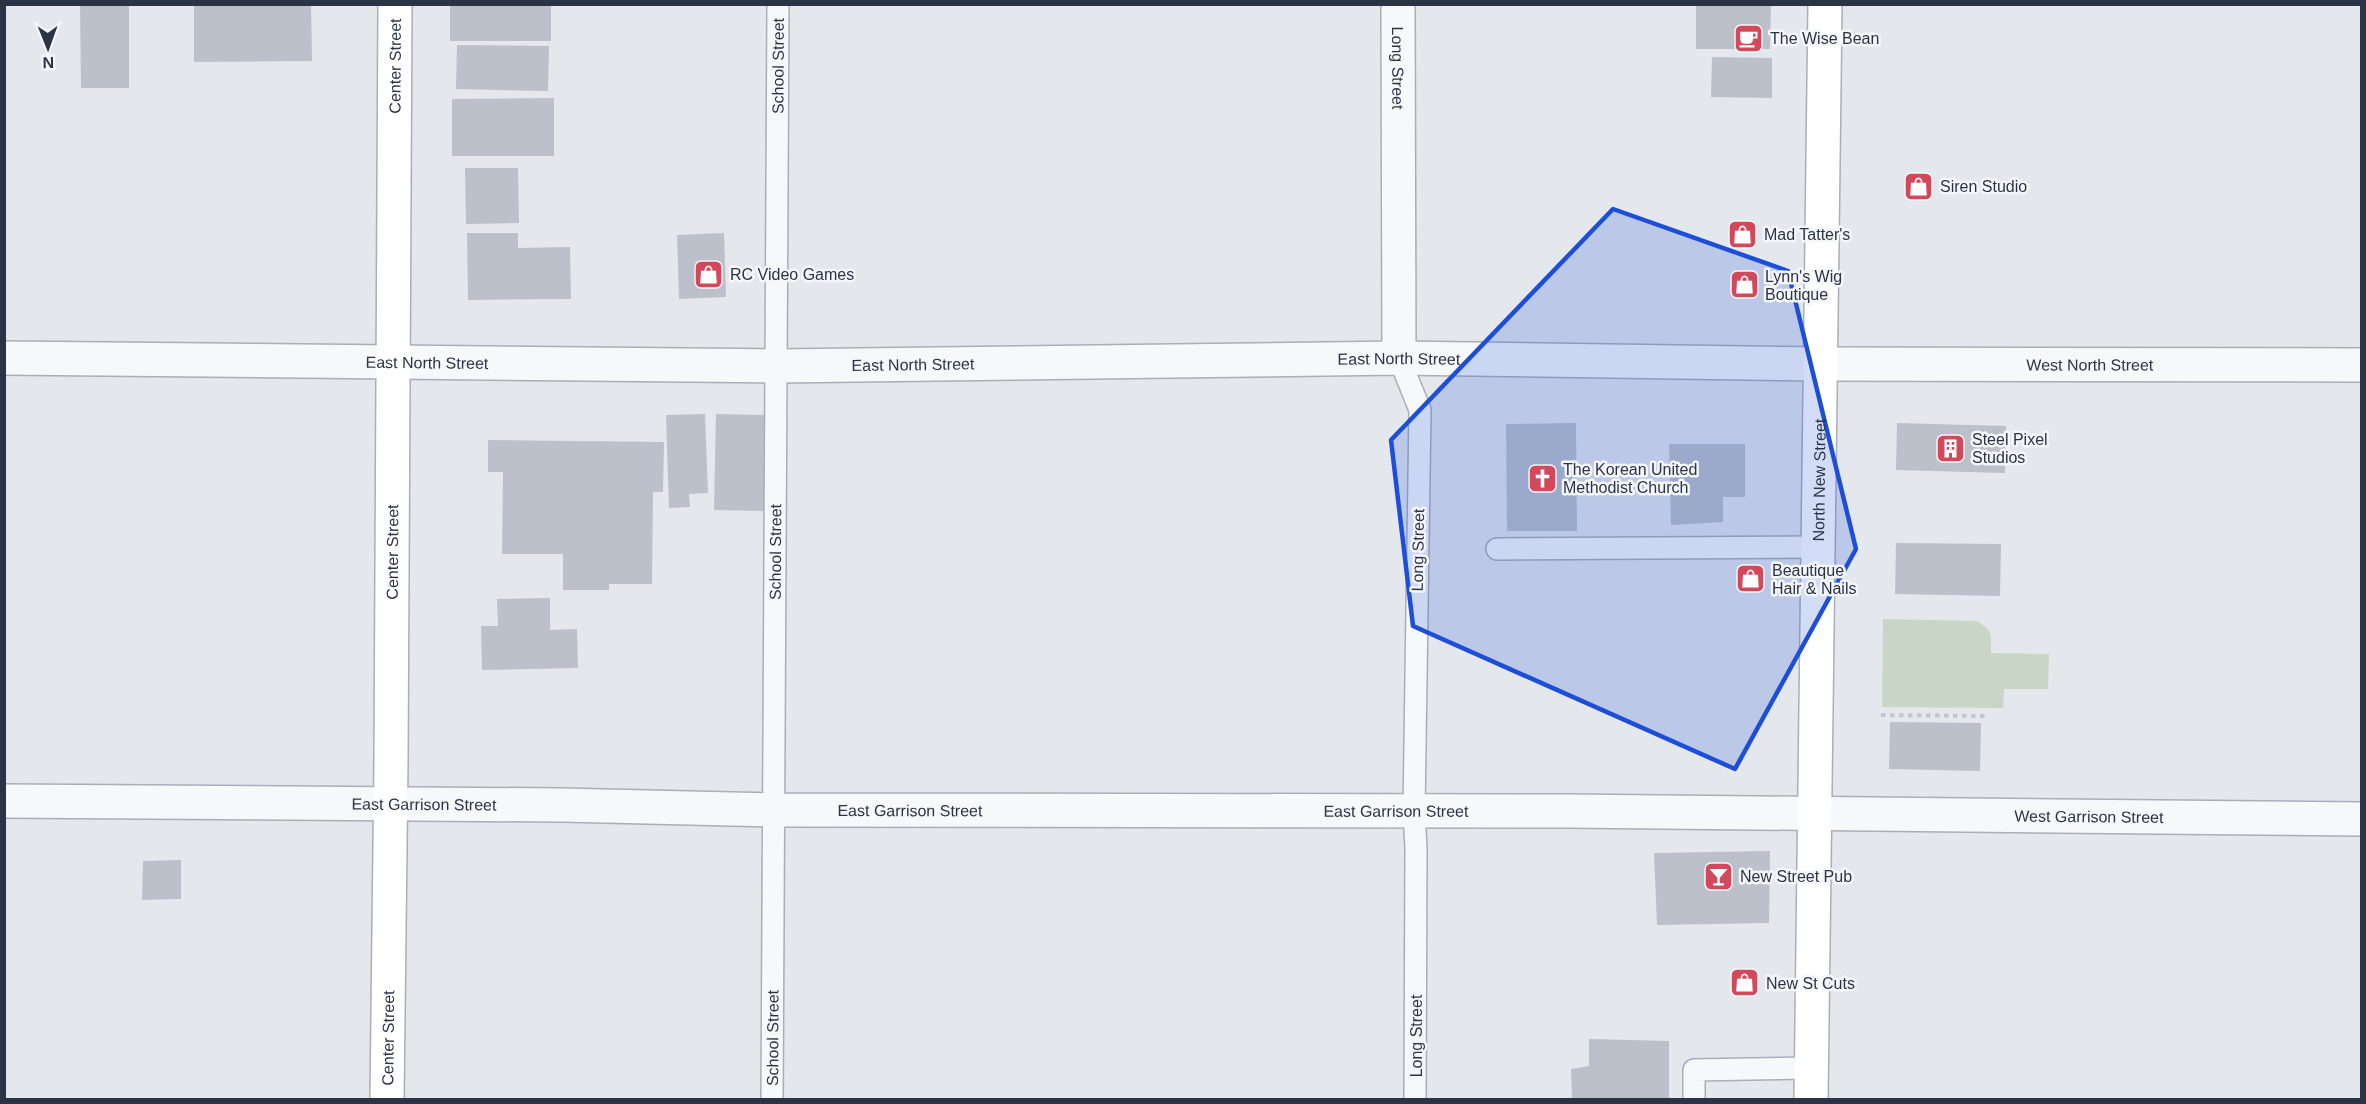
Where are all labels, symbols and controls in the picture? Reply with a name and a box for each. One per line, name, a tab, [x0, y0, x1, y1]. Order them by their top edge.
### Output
street label: School Street	[769, 17, 786, 114]
north arrow	[18, 18, 78, 78]
street label: Center Street	[386, 18, 403, 114]
cafe icon: The Wise Bean	[1733, 22, 1765, 54]
street label: Long Street	[1390, 27, 1407, 110]
place label: The Wise Bean	[1770, 30, 1879, 47]
text: N	[42, 54, 54, 71]
shop icon: Siren Studio	[1903, 170, 1935, 202]
place label: Siren Studio	[1940, 178, 2027, 195]
shop icon: Mad Tatter's	[1727, 218, 1759, 250]
place label: Mad Tatter's	[1764, 226, 1850, 243]
shop icon: RC Video Games	[693, 258, 725, 290]
place label: RC Video Games	[730, 266, 854, 283]
place label: Lynn's Wig Boutique	[1765, 268, 1842, 303]
shop icon: Lynn's Wig Boutique	[1728, 269, 1760, 301]
street label: East North Street	[1337, 349, 1461, 367]
street label: East North Street	[365, 353, 489, 372]
street label: East North Street	[851, 355, 975, 374]
street label: West North Street	[2026, 356, 2154, 373]
street label: North New Street	[1810, 418, 1828, 542]
place label: Steel Pixel Studios	[1972, 431, 2048, 466]
building icon: Steel Pixel Studios	[1935, 432, 1967, 464]
place label: The Korean United Methodist Church	[1563, 461, 1697, 496]
church icon: The Korean United Methodist Church	[1526, 462, 1558, 494]
street label: School Street	[766, 503, 784, 600]
street label: Center Street	[383, 504, 401, 600]
street label: Long Street	[1409, 508, 1427, 592]
place label: Beautique Hair & Nails	[1772, 562, 1856, 597]
shop icon: Beautique Hair & Nails	[1735, 563, 1767, 595]
street label: East Garrison Street	[351, 795, 497, 813]
street label: East Garrison Street	[837, 802, 983, 819]
street label: East Garrison Street	[1323, 802, 1469, 819]
street label: West Garrison Street	[2014, 807, 2164, 826]
bar icon: New Street Pub	[1703, 860, 1735, 892]
place label: New Street Pub	[1740, 868, 1852, 885]
shop icon: New St Cuts	[1729, 967, 1761, 999]
place label: New St Cuts	[1766, 975, 1855, 992]
street label: School Street	[764, 989, 781, 1086]
street label: Center Street	[379, 990, 397, 1086]
street label: Long Street	[1408, 994, 1425, 1077]

